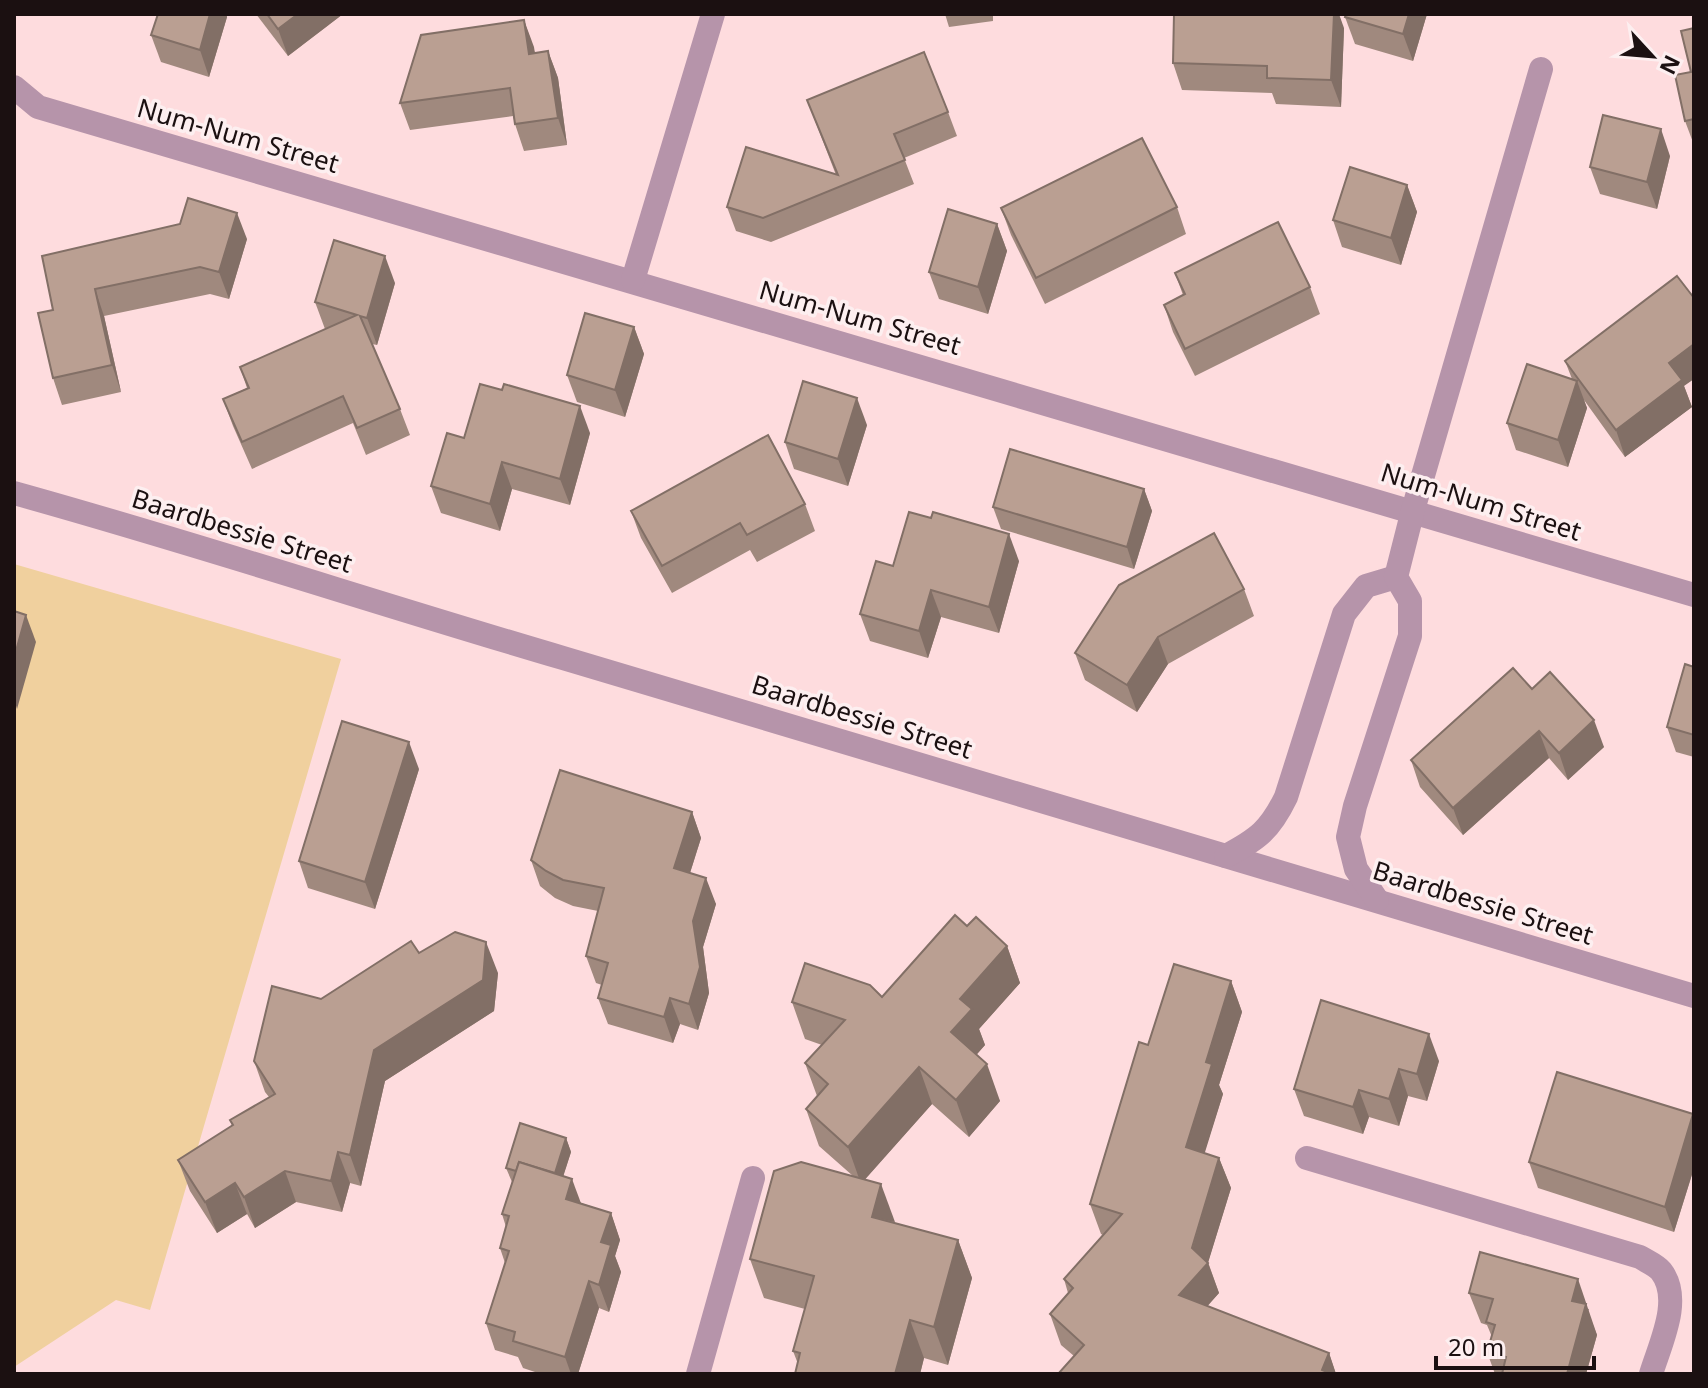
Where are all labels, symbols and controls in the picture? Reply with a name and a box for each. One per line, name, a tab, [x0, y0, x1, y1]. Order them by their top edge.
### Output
north arrow	[1612, 16, 1692, 96]
text: N	[1653, 51, 1688, 80]
street label: Num-Num Street	[133, 89, 343, 181]
street label: Num-Num Street	[755, 271, 965, 363]
street label: Num-Num Street	[1377, 453, 1586, 549]
street label: Baardbessie Street	[128, 479, 357, 581]
street label: Baardbessie Street	[748, 665, 977, 767]
street label: Baardbessie Street	[1369, 851, 1598, 953]
scale bar	[1436, 1320, 1594, 1370]
text: 20 m	[1448, 1330, 1504, 1363]

